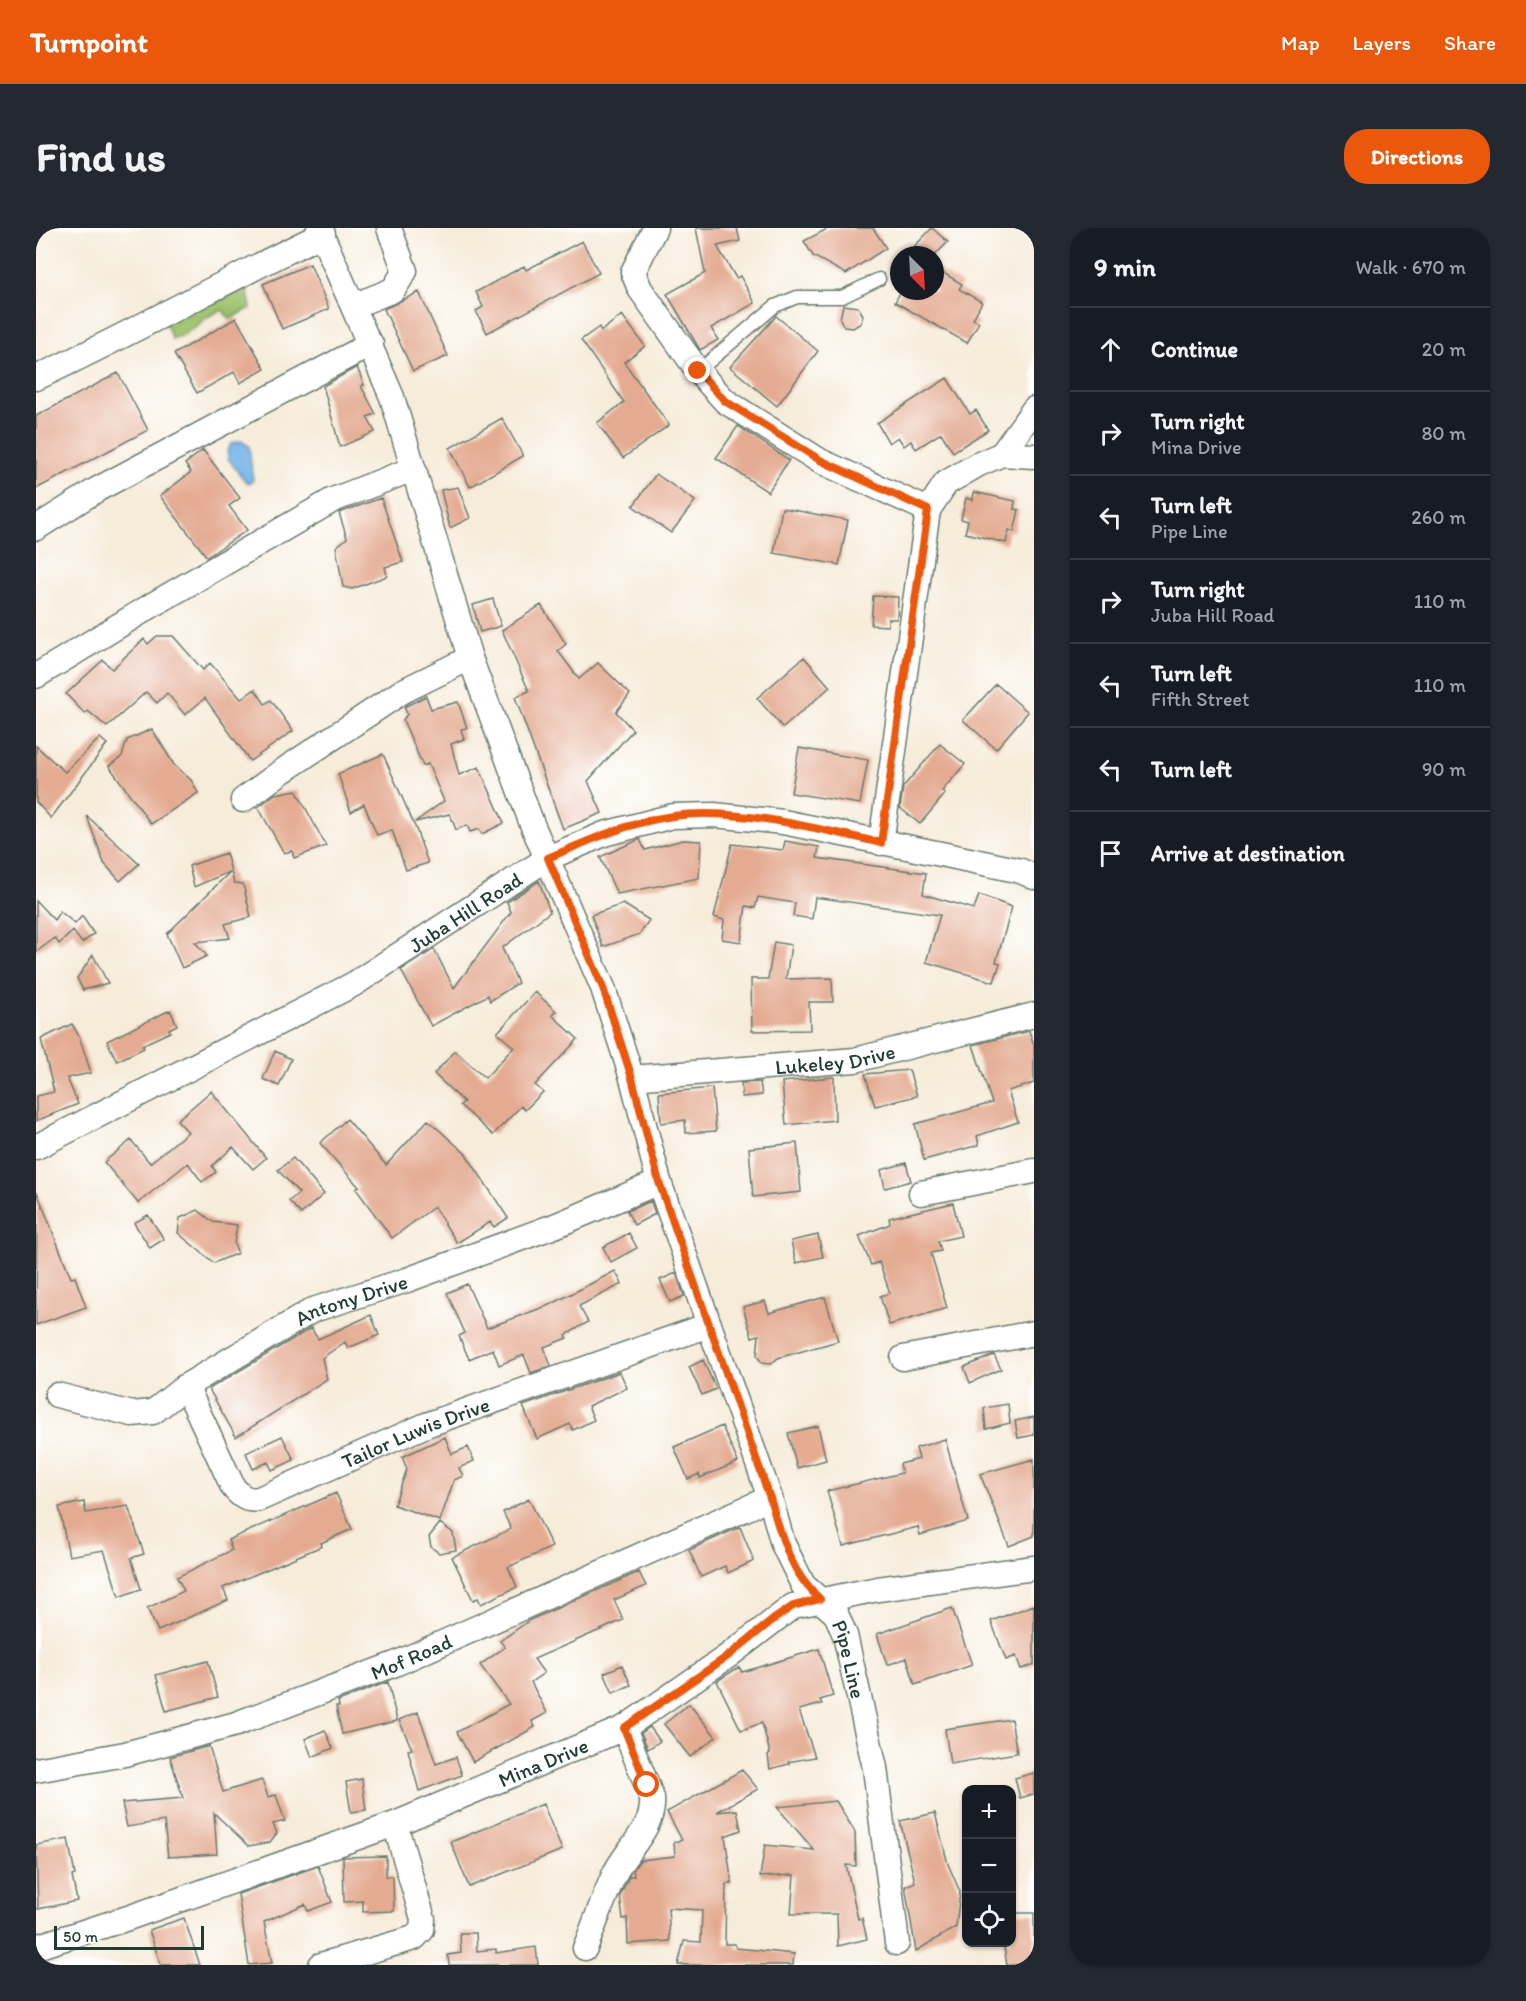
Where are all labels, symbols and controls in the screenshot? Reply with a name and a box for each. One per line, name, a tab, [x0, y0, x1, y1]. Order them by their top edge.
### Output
text: Turnpoint	[30, 25, 148, 59]
text: Map	[1281, 30, 1320, 55]
text: Layers	[1353, 30, 1411, 55]
text: Share	[1444, 30, 1496, 55]
button: Directions	[1344, 129, 1490, 184]
text: Find us	[36, 131, 166, 182]
north arrow	[890, 246, 944, 300]
text: 9 min	[1094, 251, 1156, 283]
text: Walk · 670 m	[1355, 255, 1466, 279]
icon: ahead	[1094, 333, 1127, 366]
text: Continue	[1151, 336, 1238, 363]
text: 20 m	[1422, 337, 1466, 361]
route end	[684, 357, 710, 383]
text: Turn right	[1151, 408, 1245, 435]
icon: right	[1094, 417, 1127, 450]
text: 80 m	[1421, 421, 1466, 445]
text: Mina Drive	[1151, 435, 1242, 459]
text: Turn left	[1151, 492, 1232, 519]
icon: left	[1094, 501, 1127, 534]
text: 260 m	[1411, 505, 1466, 529]
text: Pipe Line	[1151, 519, 1228, 543]
text: Turn right	[1151, 576, 1245, 603]
icon: right	[1094, 585, 1127, 618]
text: 110 m	[1414, 589, 1466, 613]
text: Juba Hill Road	[1151, 603, 1275, 627]
text: Turn left	[1151, 660, 1232, 687]
icon: left	[1094, 669, 1127, 702]
text: 110 m	[1414, 673, 1466, 697]
text: Fifth Street	[1151, 687, 1250, 711]
icon: left	[1094, 753, 1127, 786]
text: Turn left	[1151, 756, 1232, 783]
text: 90 m	[1422, 757, 1466, 781]
icon: arrive	[1094, 837, 1127, 870]
text: Arrive at destination	[1151, 840, 1345, 867]
street label: Juba Hill Road	[404, 866, 527, 958]
street label: Lukeley Drive	[774, 1038, 898, 1079]
street label: Antony Drive	[290, 1268, 410, 1331]
street label: Tailor Luwis Drive	[338, 1391, 493, 1473]
street label: Pipe Line	[827, 1616, 871, 1701]
street label: Mof Road	[367, 1628, 455, 1685]
street label: Mina Drive	[494, 1732, 592, 1792]
route start	[633, 1771, 659, 1797]
map controls	[962, 1785, 1016, 1947]
button: +	[962, 1785, 1016, 1839]
button: −	[962, 1839, 1016, 1893]
button: locate	[962, 1893, 1016, 1947]
scale bar	[54, 1923, 204, 1950]
text: 50 m	[63, 1927, 98, 1946]

